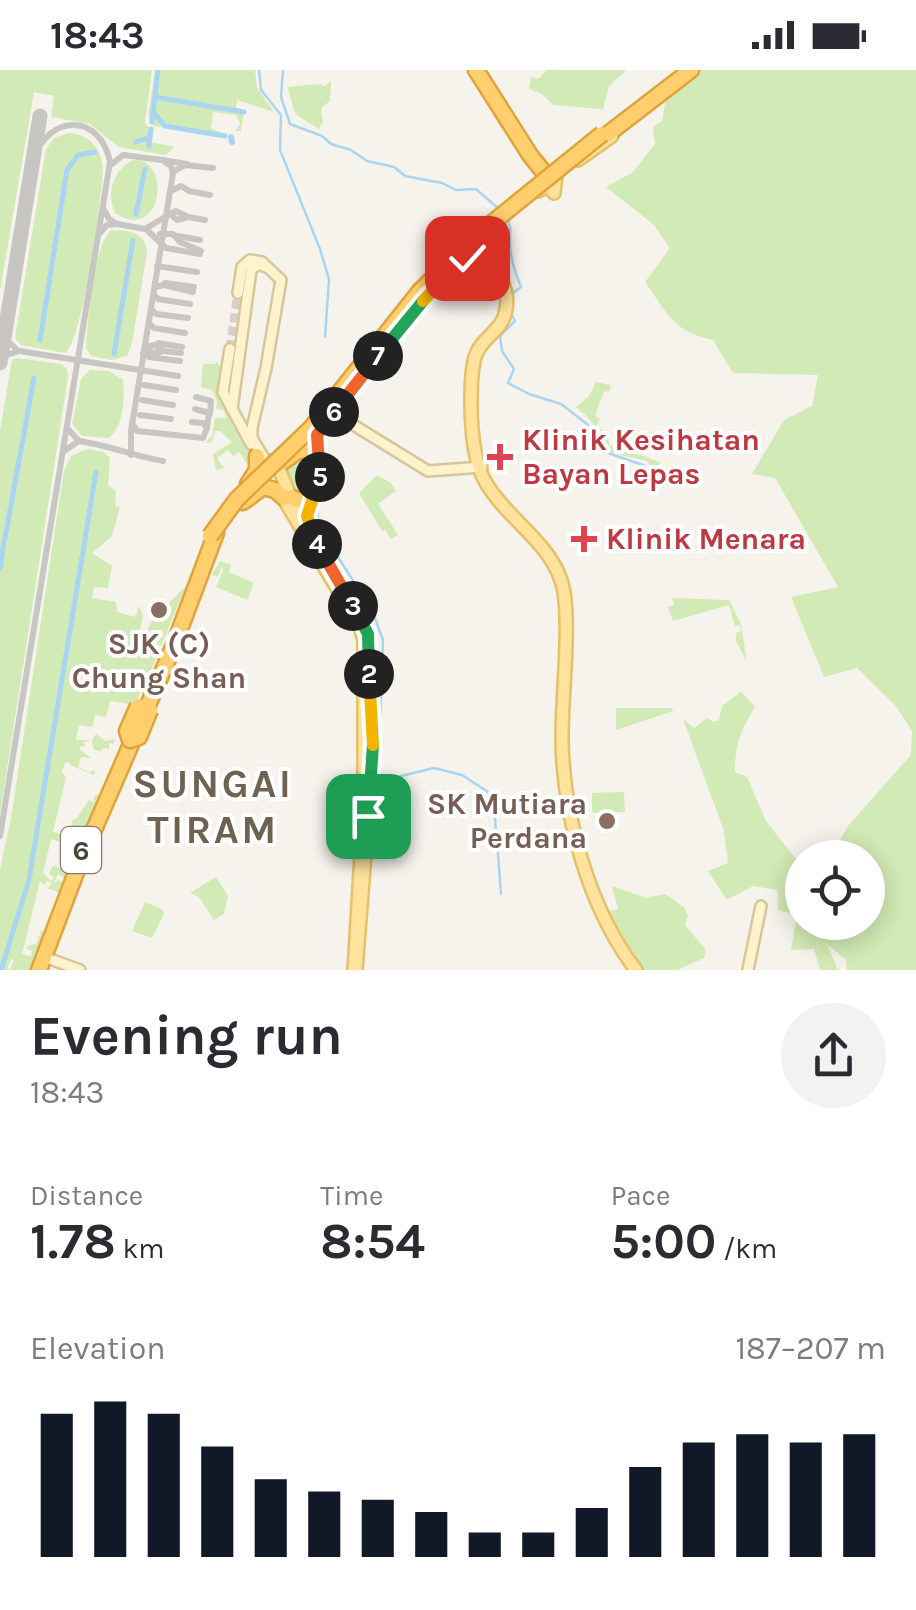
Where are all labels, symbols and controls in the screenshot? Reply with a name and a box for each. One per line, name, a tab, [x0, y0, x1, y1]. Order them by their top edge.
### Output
text: 18:43	[50, 13, 145, 58]
pin	[425, 216, 510, 301]
icon: check	[440, 231, 495, 286]
pin: 7	[353, 331, 403, 381]
text: 7	[371, 339, 385, 372]
pin: 6	[309, 387, 359, 437]
text: 6	[326, 395, 343, 428]
place label: Klinik Kesihatan Bayan Lepas	[522, 422, 760, 492]
marker: Klinik Kesihatan Bayan Lepas	[487, 444, 513, 470]
pin: 5	[295, 452, 345, 502]
text: 5	[312, 460, 328, 493]
pin: 4	[292, 519, 342, 569]
place label: Klinik Menara	[606, 521, 806, 557]
marker: Klinik Menara	[571, 526, 597, 552]
text: 4	[309, 527, 325, 560]
pin: 3	[328, 581, 378, 631]
text: 3	[344, 589, 362, 622]
marker: SJK (C) Chung Shan	[148, 599, 170, 621]
place label: SJK (C) Chung Shan	[72, 626, 246, 696]
pin: 2	[344, 649, 394, 699]
text: 2	[361, 657, 377, 690]
district label: SUNGAI TIRAM	[132, 760, 294, 853]
pin	[326, 774, 411, 859]
place label: SK Mutiara Perdana	[427, 786, 587, 856]
icon: arrive	[341, 789, 396, 844]
marker: SK Mutiara Perdana	[596, 810, 618, 832]
road number: 6	[61, 827, 101, 873]
map controls	[785, 840, 885, 940]
button: locate	[785, 840, 885, 940]
button: share	[781, 1003, 886, 1108]
text: Evening run	[30, 1004, 343, 1068]
text: 18:43	[30, 1074, 104, 1111]
text: Distance	[30, 1179, 143, 1212]
text: Time	[320, 1179, 383, 1212]
text: Pace	[611, 1179, 670, 1212]
text: 1.78	[30, 1212, 116, 1271]
text: 8:54	[320, 1212, 425, 1271]
text: 5:00	[611, 1212, 716, 1271]
text: km	[116, 1232, 164, 1265]
text: /km	[716, 1232, 777, 1265]
text: Elevation	[30, 1330, 165, 1367]
text: 187–207 m	[736, 1330, 886, 1367]

